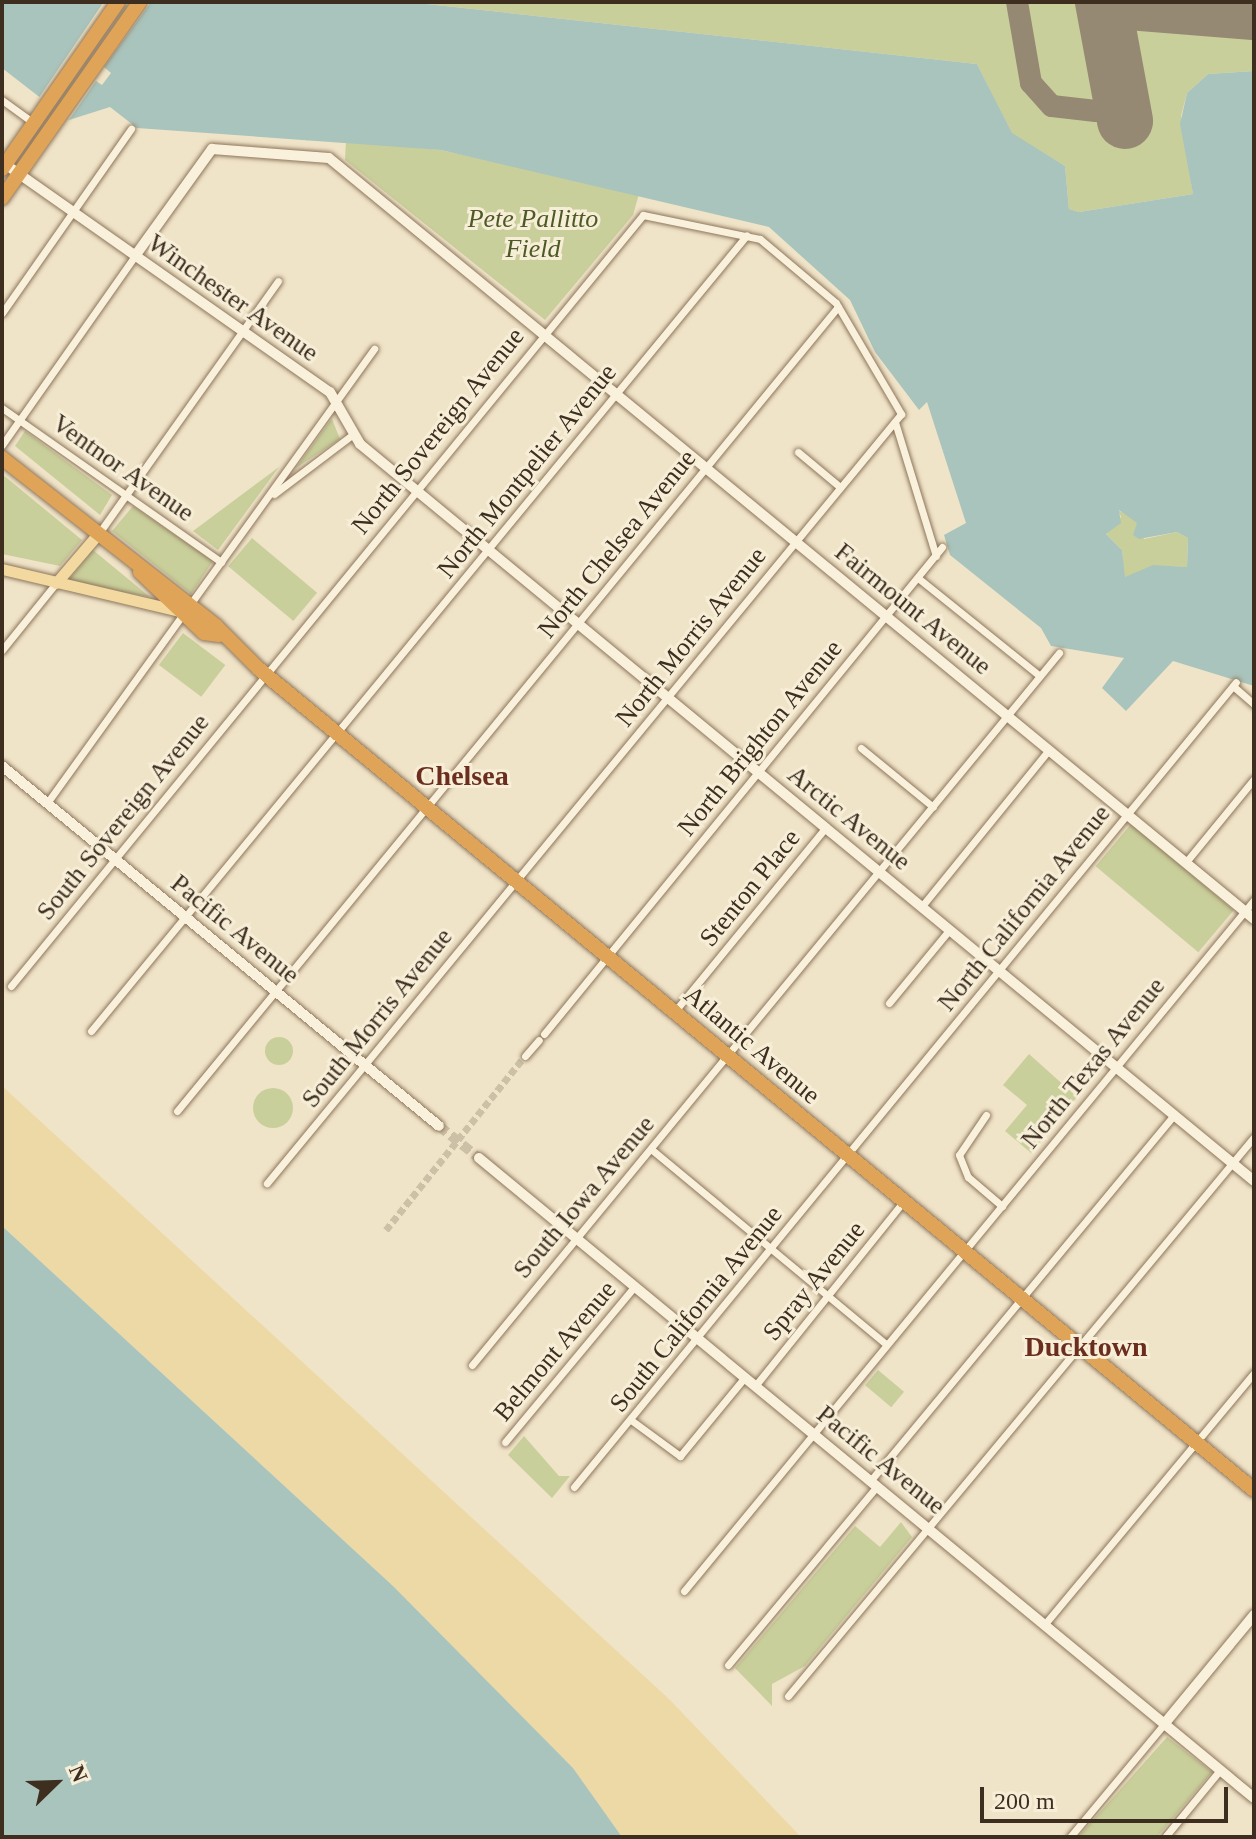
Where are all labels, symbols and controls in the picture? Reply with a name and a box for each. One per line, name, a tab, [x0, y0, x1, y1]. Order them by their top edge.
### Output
park label: Pete Pallitto Field	[468, 203, 598, 264]
street label: Winchester Avenue	[141, 227, 325, 369]
street label: North Sovereign Avenue	[345, 321, 531, 541]
street label: North Montpelier Avenue	[431, 357, 623, 585]
street label: Ventnor Avenue	[45, 407, 201, 529]
street label: North Chelsea Avenue	[531, 443, 703, 645]
street label: Fairmount Avenue	[828, 536, 998, 682]
street label: North Morris Avenue	[609, 540, 773, 734]
street label: North Brighton Avenue	[671, 633, 849, 843]
street label: South Sovereign Avenue	[30, 707, 216, 927]
district label: Chelsea	[415, 759, 509, 793]
street label: Arctic Avenue	[781, 759, 917, 877]
street label: North California Avenue	[931, 798, 1117, 1018]
street label: Stenton Place	[693, 823, 807, 953]
street label: Pacific Avenue	[164, 867, 306, 991]
street label: South Morris Avenue	[295, 921, 459, 1115]
street label: North Texas Avenue	[1014, 970, 1172, 1156]
street label: Atlantic Avenue	[677, 979, 827, 1111]
street label: South Iowa Avenue	[506, 1109, 662, 1285]
street label: South California Avenue	[603, 1199, 789, 1419]
street label: Spray Avenue	[756, 1214, 872, 1348]
street label: Belmont Avenue	[487, 1274, 623, 1428]
district label: Ducktown	[1025, 1330, 1147, 1364]
street label: Pacific Avenue	[810, 1398, 952, 1522]
north arrow	[16, 1743, 96, 1823]
text: N	[64, 1761, 93, 1786]
scale bar	[984, 1771, 1232, 1821]
text: 200 m	[994, 1788, 1055, 1814]

